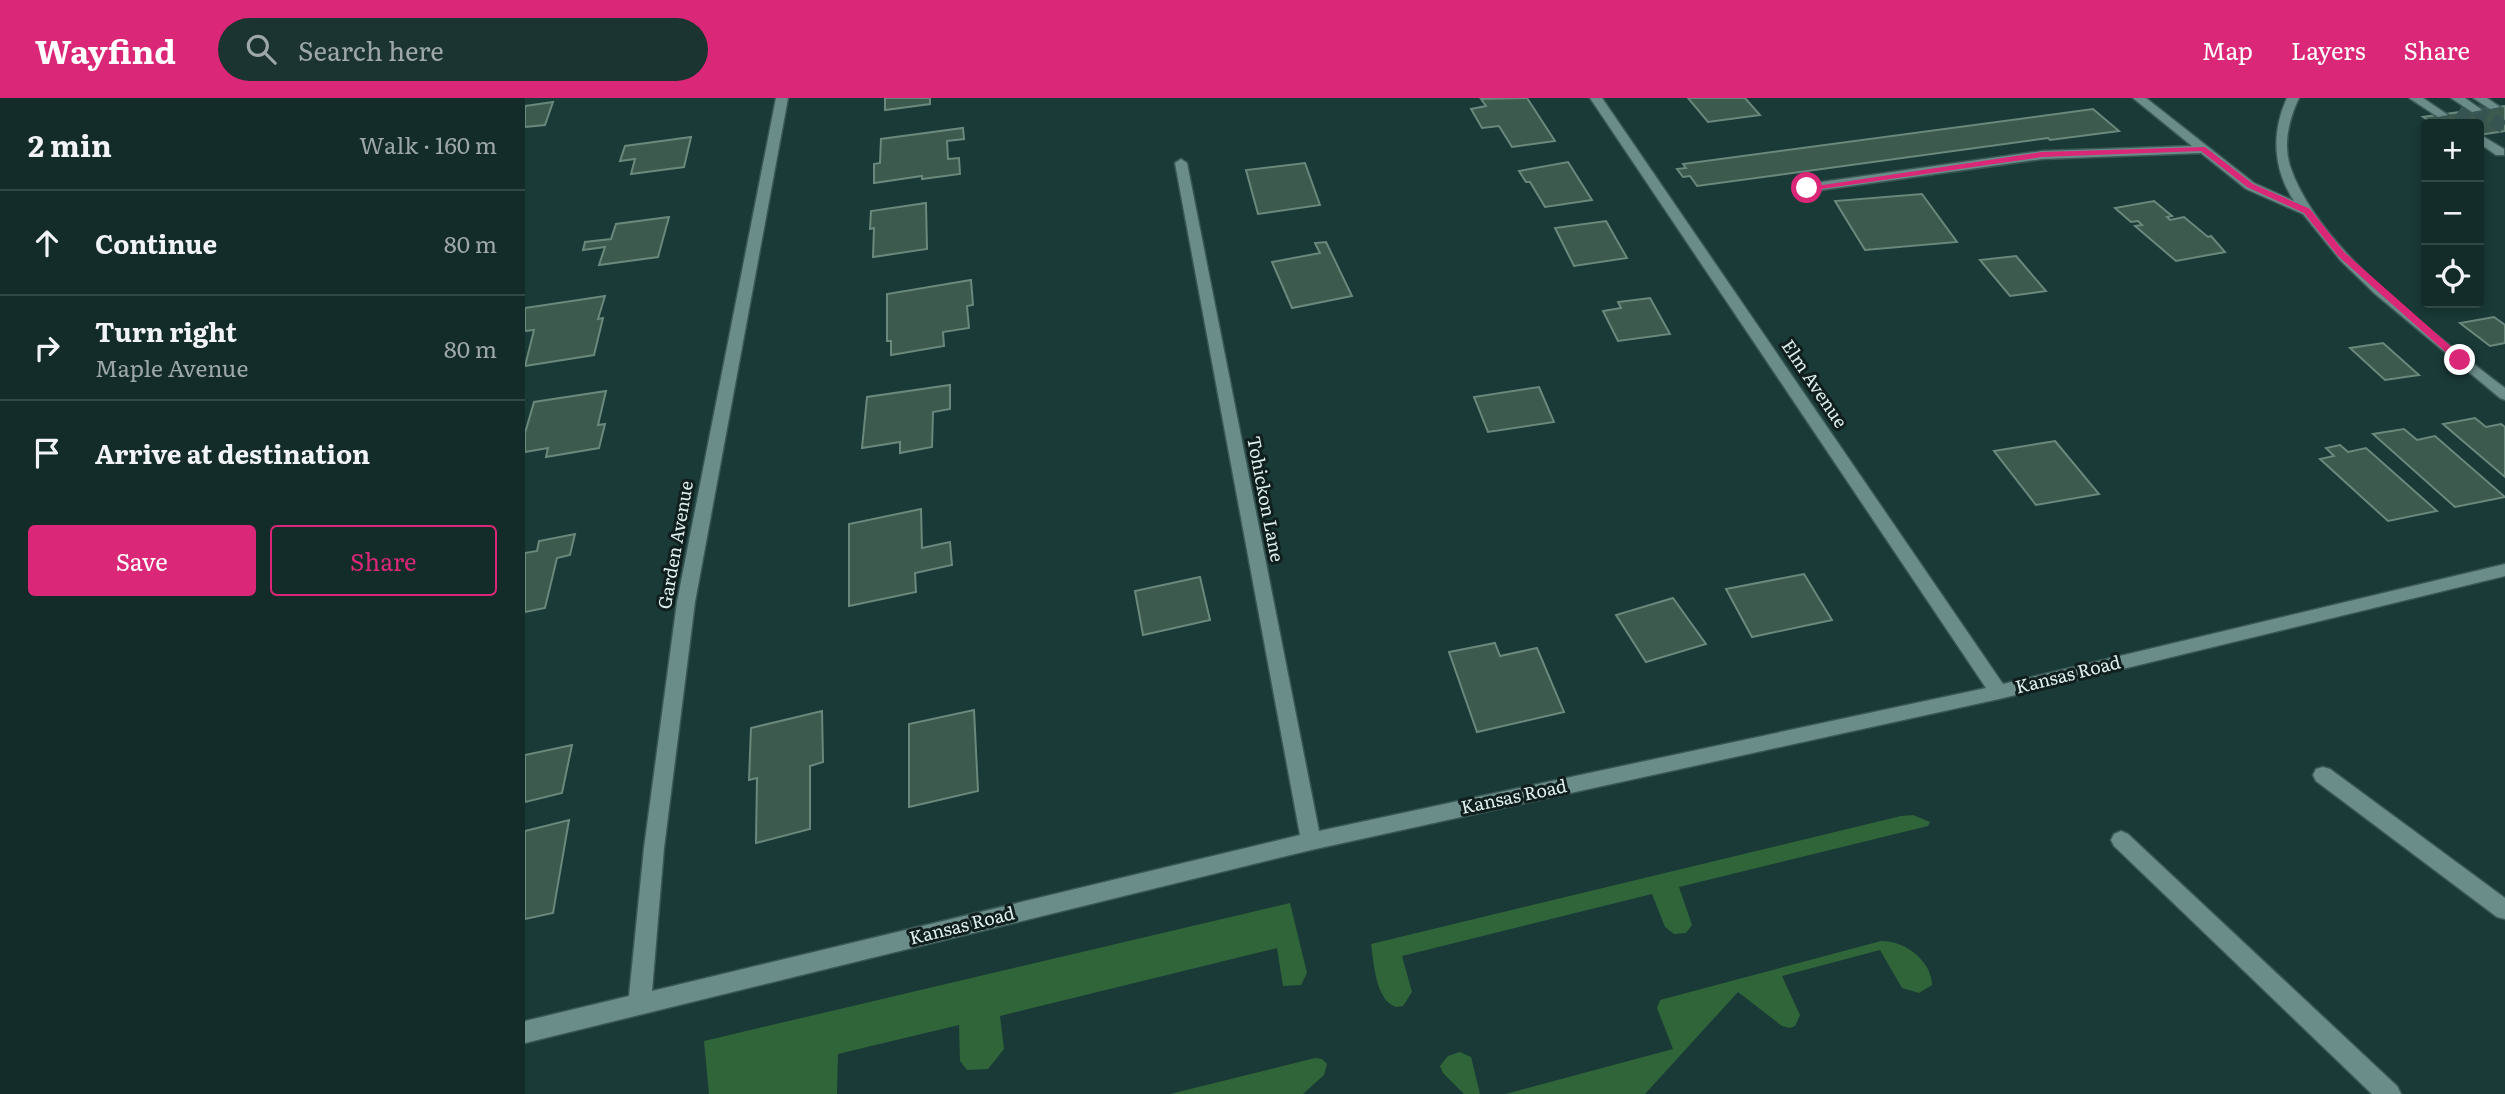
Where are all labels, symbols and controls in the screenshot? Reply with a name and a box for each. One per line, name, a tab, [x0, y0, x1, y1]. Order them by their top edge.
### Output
search box	[218, 18, 708, 81]
text: Wayfind	[35, 25, 176, 74]
icon: search	[242, 30, 280, 68]
text: Search here	[298, 30, 444, 69]
text: Map	[2202, 32, 2253, 67]
text: Layers	[2291, 32, 2365, 67]
text: Share	[2403, 32, 2470, 67]
map controls	[2421, 119, 2484, 308]
button: +	[2421, 119, 2484, 182]
text: 2 min	[28, 122, 112, 166]
text: Walk · 160 m	[359, 127, 497, 161]
route start	[1791, 172, 1822, 203]
button: −	[2421, 182, 2484, 245]
text: Continue	[95, 223, 217, 262]
icon: ahead	[28, 224, 66, 262]
text: 80 m	[444, 226, 497, 260]
button: locate	[2421, 245, 2484, 308]
text: Turn right	[95, 311, 237, 350]
icon: right	[28, 329, 66, 367]
text: 80 m	[444, 331, 497, 365]
street label: Elm Avenue	[1776, 334, 1855, 433]
route end	[2444, 344, 2475, 375]
text: Maple Avenue	[95, 350, 248, 384]
text: Arrive at destination	[95, 433, 370, 472]
street label: Tohickon Lane	[1241, 433, 1292, 564]
icon: arrive	[28, 434, 66, 472]
street label: Garden Avenue	[650, 478, 699, 611]
button: Save	[28, 525, 256, 596]
button: Share	[270, 525, 497, 596]
street label: Kansas Road	[2012, 647, 2123, 700]
street label: Kansas Road	[1458, 771, 1569, 820]
street label: Kansas Road	[906, 898, 1017, 951]

